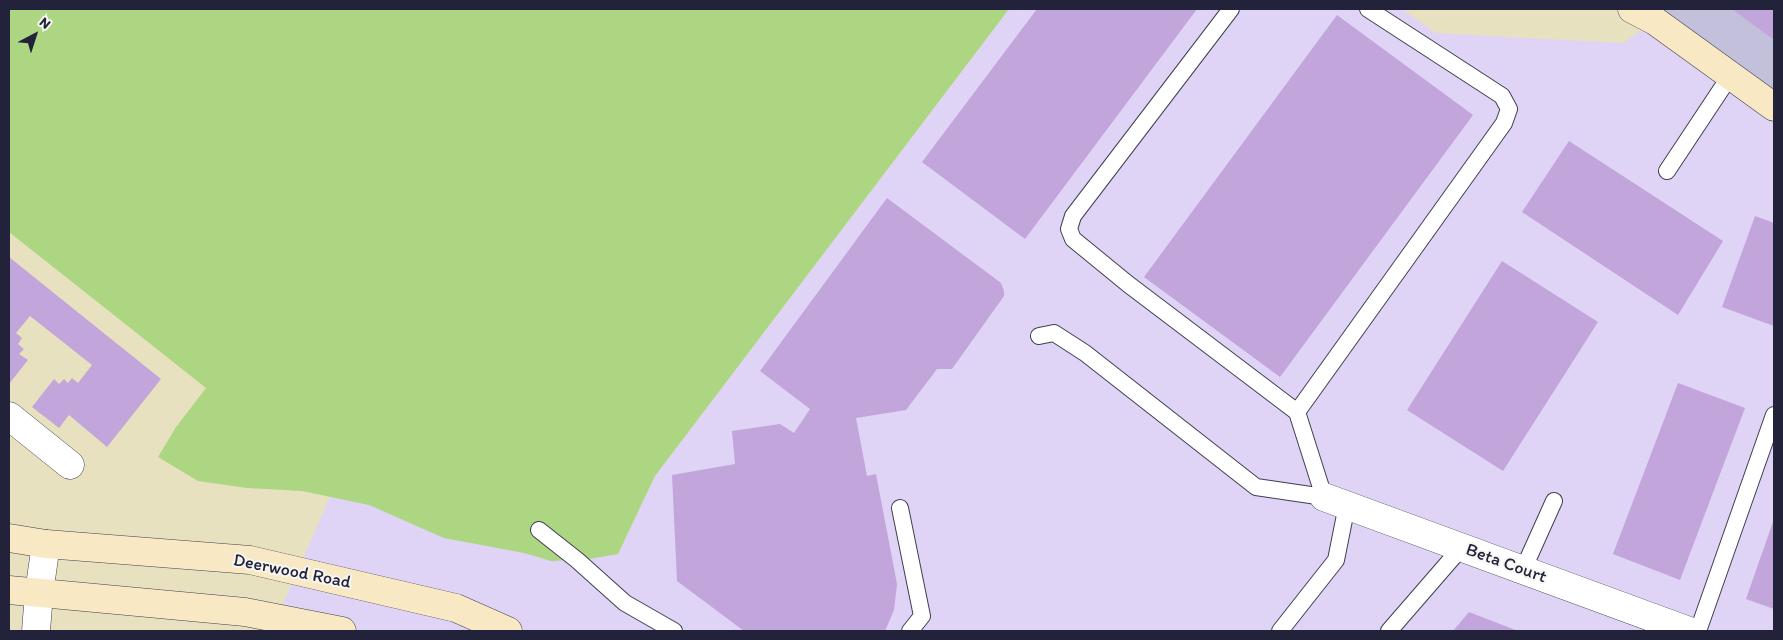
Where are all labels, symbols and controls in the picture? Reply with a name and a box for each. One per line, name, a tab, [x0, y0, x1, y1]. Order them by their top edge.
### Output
north arrow	[10, 10, 60, 60]
text: N	[36, 14, 54, 33]
street label: Beta Court	[1463, 539, 1549, 589]
street label: Deerwood Road	[231, 550, 353, 594]

